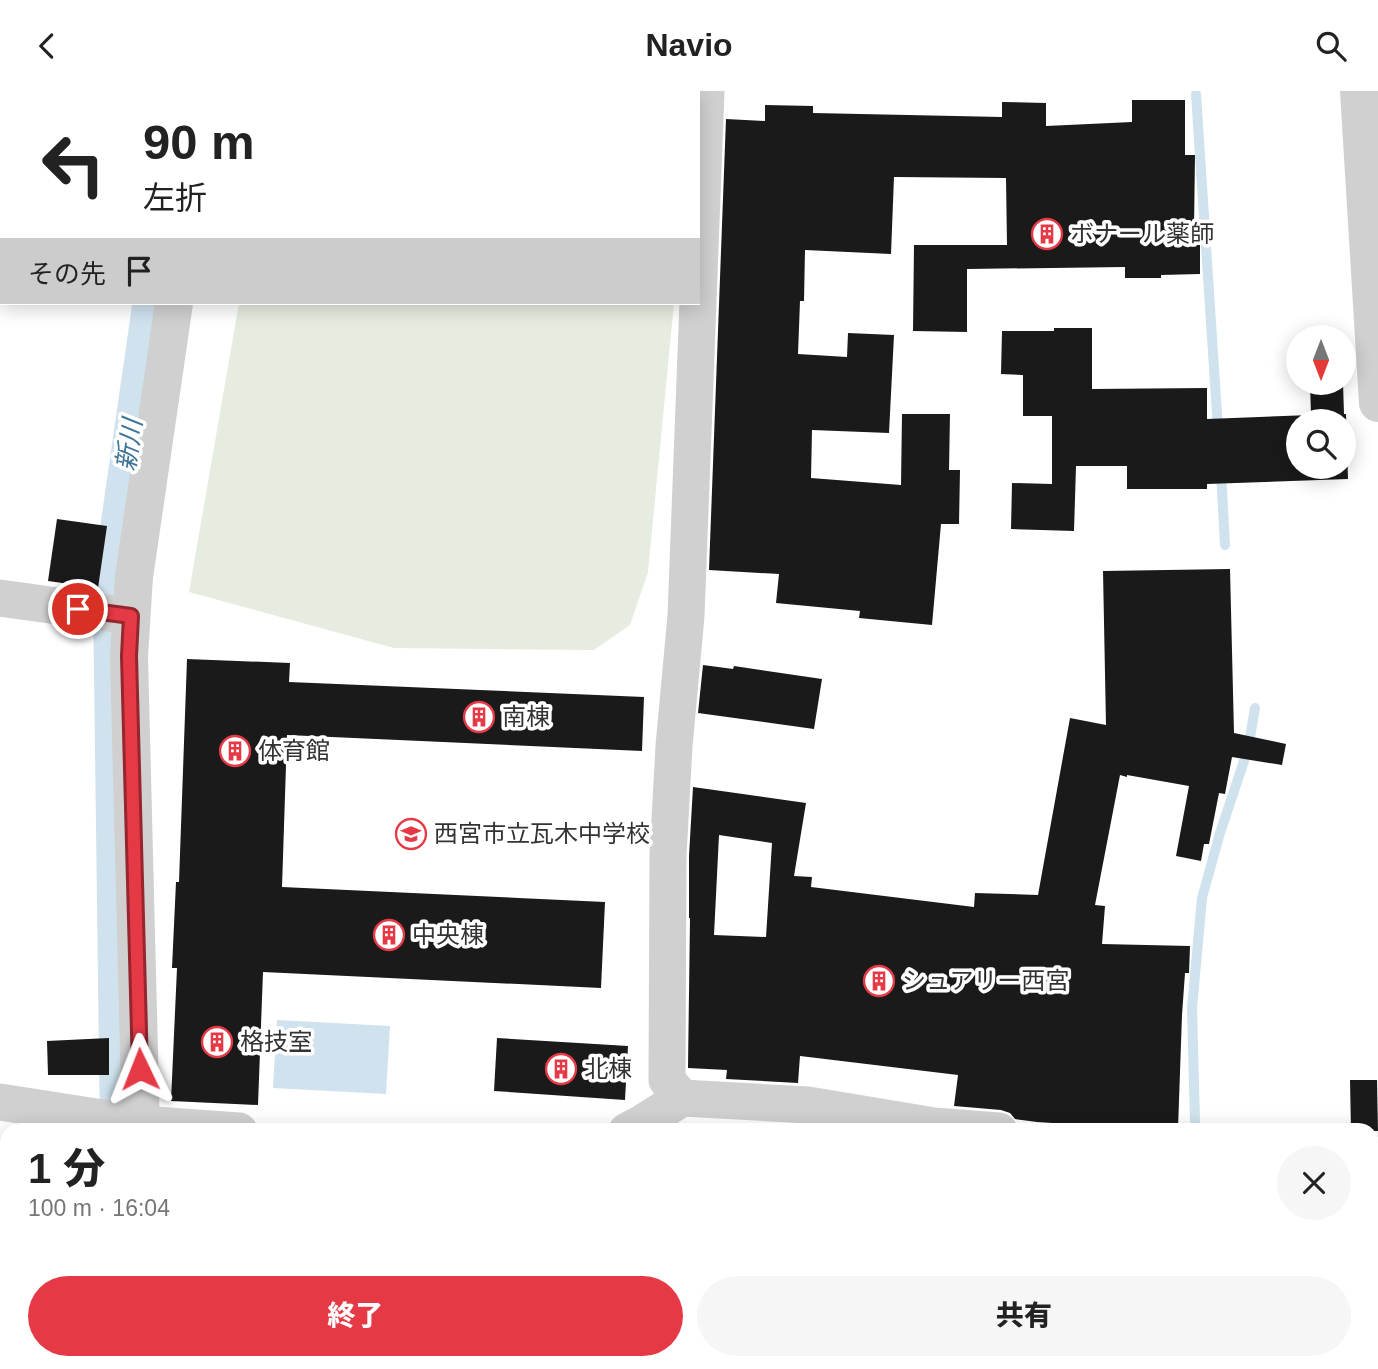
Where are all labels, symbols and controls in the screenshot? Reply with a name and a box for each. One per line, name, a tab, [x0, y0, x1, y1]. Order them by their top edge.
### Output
icon: back	[28, 27, 66, 65]
text: Navio	[645, 27, 733, 63]
icon: search	[1312, 27, 1350, 65]
text: 90 m	[143, 115, 255, 169]
icon: left	[28, 119, 119, 210]
text: 左折	[143, 180, 207, 216]
building icon: ボナール薬師	[1030, 217, 1064, 251]
place label: ボナール薬師	[1070, 220, 1214, 247]
icon: arrive	[120, 252, 158, 290]
text: その先	[28, 259, 106, 289]
north arrow	[1286, 325, 1356, 395]
map controls	[1286, 325, 1356, 479]
button: search	[1286, 409, 1356, 479]
water label: 新川	[111, 414, 148, 473]
pin	[48, 579, 108, 639]
icon: arrive	[59, 590, 97, 628]
building icon: 南棟	[462, 700, 496, 734]
place label: 南棟	[502, 703, 550, 730]
building icon: 体育館	[218, 734, 252, 768]
place label: 体育館	[258, 737, 330, 764]
school or university icon: 西宮市立瓦木中学校	[394, 817, 428, 851]
place label: 西宮市立瓦木中学校	[434, 820, 650, 847]
building icon: 中央棟	[372, 918, 406, 952]
place label: 中央棟	[412, 921, 484, 948]
building icon: シュアリー西宮	[862, 964, 896, 998]
place label: シュアリー西宮	[902, 967, 1070, 994]
building icon: 格技室	[200, 1025, 234, 1059]
place label: 格技室	[240, 1028, 312, 1055]
position arrow	[103, 1032, 177, 1106]
building icon: 北棟	[544, 1052, 578, 1086]
place label: 北棟	[584, 1055, 632, 1082]
text: 1 分	[28, 1145, 105, 1192]
button: close	[1277, 1146, 1351, 1220]
text: 100 m · 16:04	[28, 1195, 170, 1221]
button: 終了	[28, 1276, 683, 1356]
button: 共有	[697, 1276, 1351, 1356]

